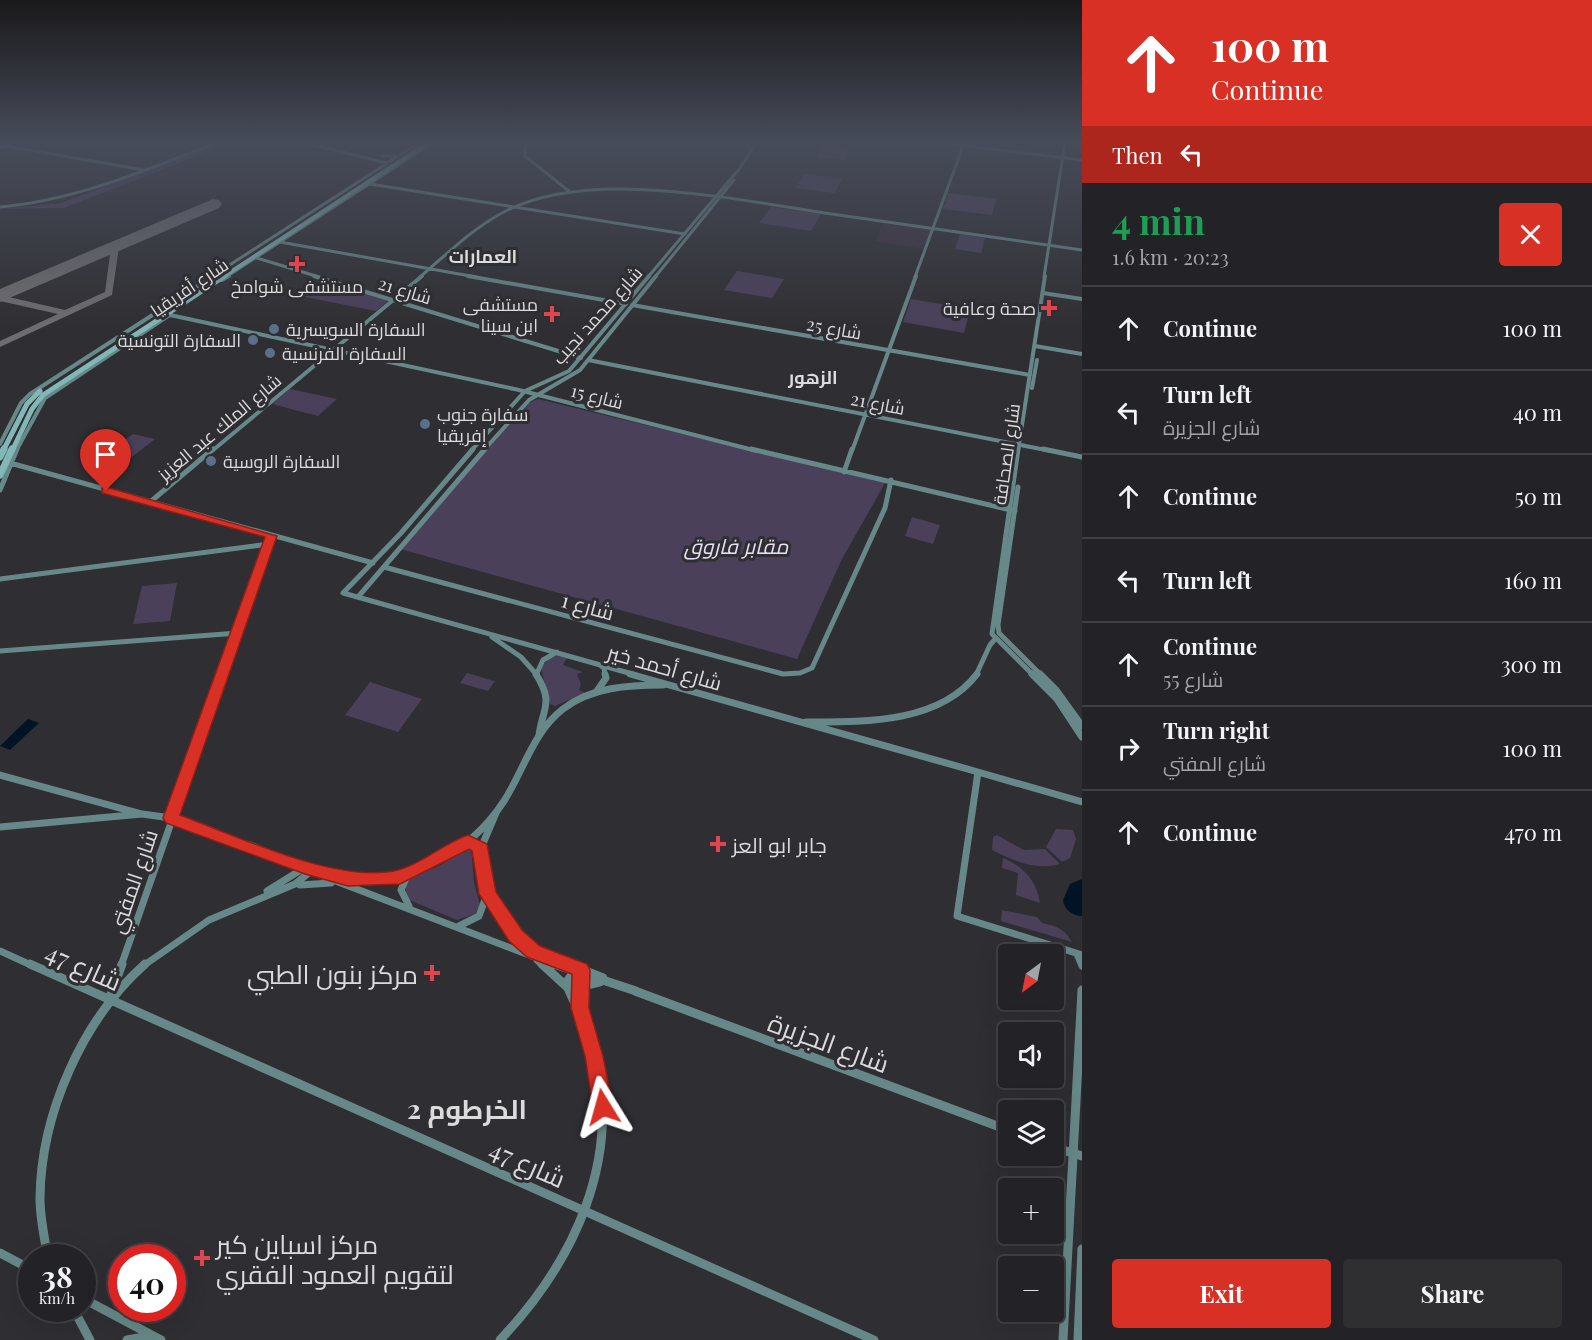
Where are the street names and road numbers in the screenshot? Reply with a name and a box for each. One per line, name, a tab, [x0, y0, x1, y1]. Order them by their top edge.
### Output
street label: شارع أفريقيا	[145, 252, 233, 323]
street label: شارع محمد نجيب	[547, 261, 648, 370]
street label: شارع 21	[375, 271, 435, 310]
street label: شارع 25	[804, 311, 863, 346]
street label: شارع الملك عبد العزيز	[151, 368, 286, 487]
street label: شارع 15	[568, 378, 626, 415]
street label: شارع 21	[849, 386, 907, 421]
street label: شارع الصحافة	[987, 402, 1026, 506]
street label: شارع 1	[558, 585, 618, 627]
street label: شارع أحمد خير	[603, 636, 726, 698]
street label: شارع المفتي	[101, 825, 167, 938]
street label: شارع 47	[40, 934, 128, 999]
street label: شارع الجزيرة	[763, 1004, 894, 1081]
street label: شارع 47	[484, 1131, 572, 1196]

